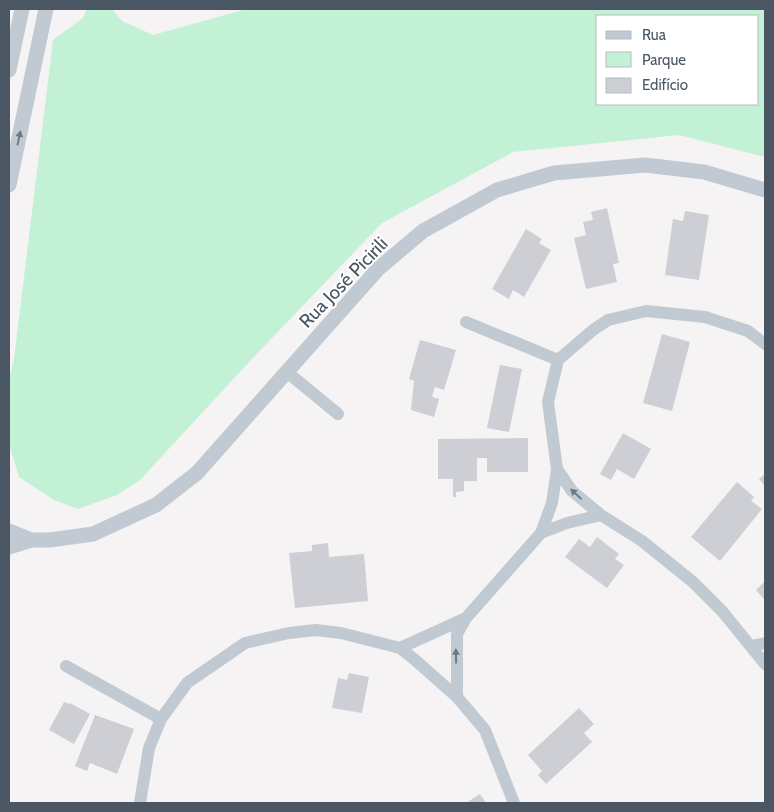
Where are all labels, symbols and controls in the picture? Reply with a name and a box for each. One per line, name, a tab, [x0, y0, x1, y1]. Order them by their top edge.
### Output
legend	[596, 15, 759, 105]
text: Rua	[642, 26, 667, 44]
text: Parque	[642, 51, 686, 69]
text: Edifício	[642, 76, 688, 94]
one-way arrow	[15, 130, 23, 145]
street label: Rua José Picirili	[294, 232, 392, 333]
one-way arrow	[571, 488, 583, 500]
one-way arrow	[452, 648, 460, 664]

